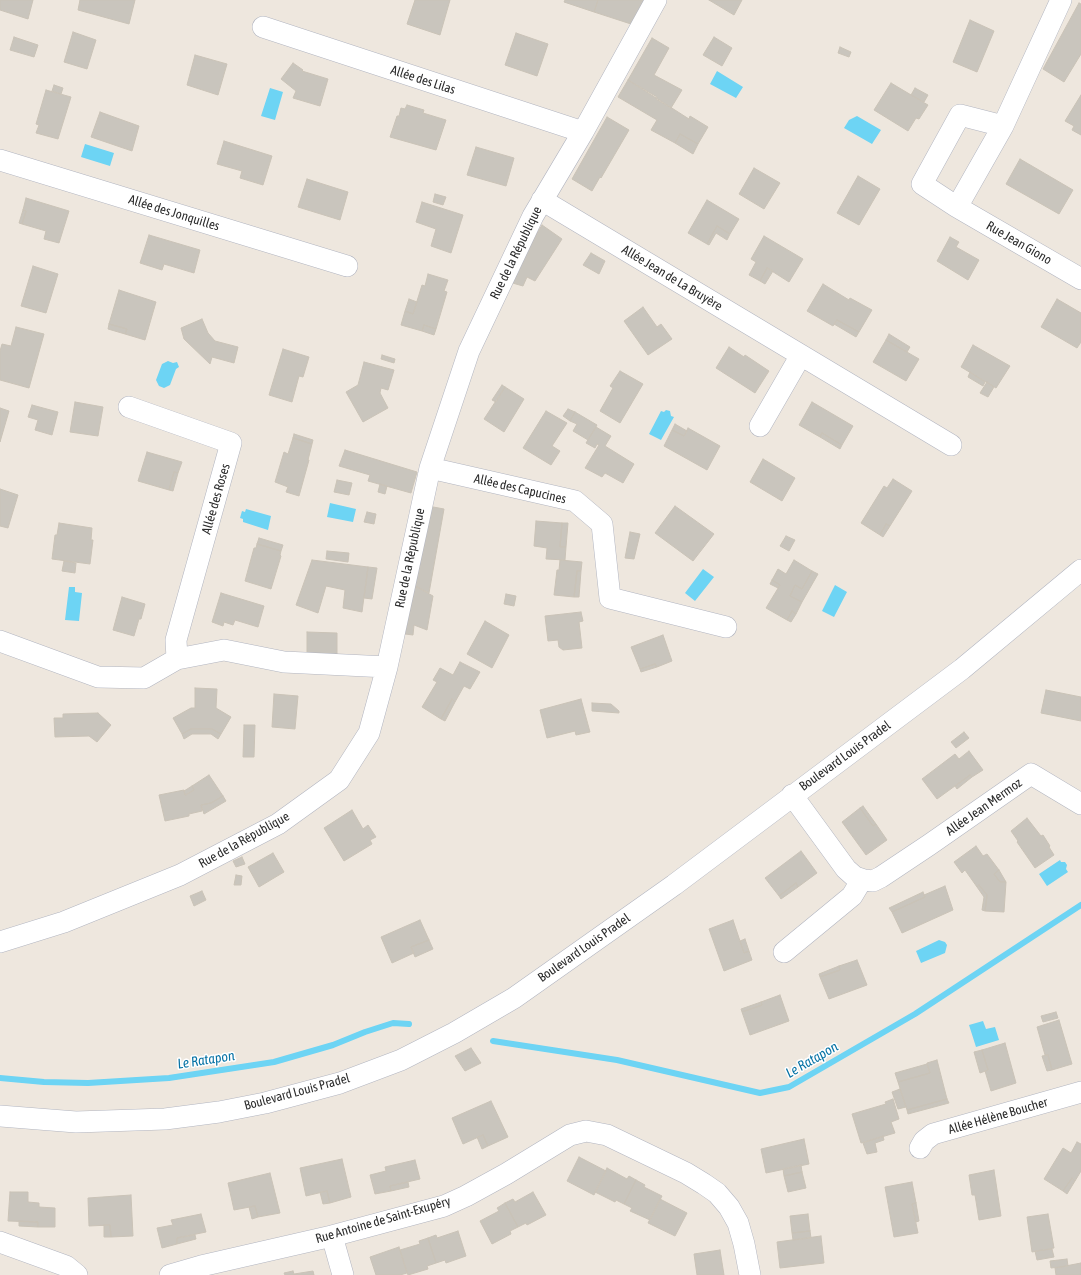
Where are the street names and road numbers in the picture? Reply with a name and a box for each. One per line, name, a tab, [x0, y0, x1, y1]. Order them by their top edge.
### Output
street label: Allée des Lilas	[389, 62, 457, 98]
street label: Allée des Jonquilles	[127, 192, 221, 234]
street label: Rue de la République	[487, 204, 545, 302]
street label: Rue Jean Giono	[983, 218, 1055, 268]
street label: Allée Jean de La Bruyère	[619, 242, 725, 314]
street label: Allée des Roses	[198, 462, 234, 536]
street label: Allée des Capucines	[472, 471, 568, 507]
street label: Rue de la République	[392, 507, 428, 609]
street label: Boulevard Louis Pradel	[796, 718, 894, 794]
street label: Allée Jean Mermoz	[943, 775, 1025, 839]
street label: Rue de la République	[196, 809, 292, 871]
street label: Boulevard Louis Pradel	[535, 910, 633, 986]
street label: Boulevard Louis Pradel	[242, 1070, 352, 1114]
street label: Allée Hélène Boucher	[946, 1094, 1050, 1138]
street label: Rue Antoine de Saint-Exupéry	[314, 1193, 452, 1247]

